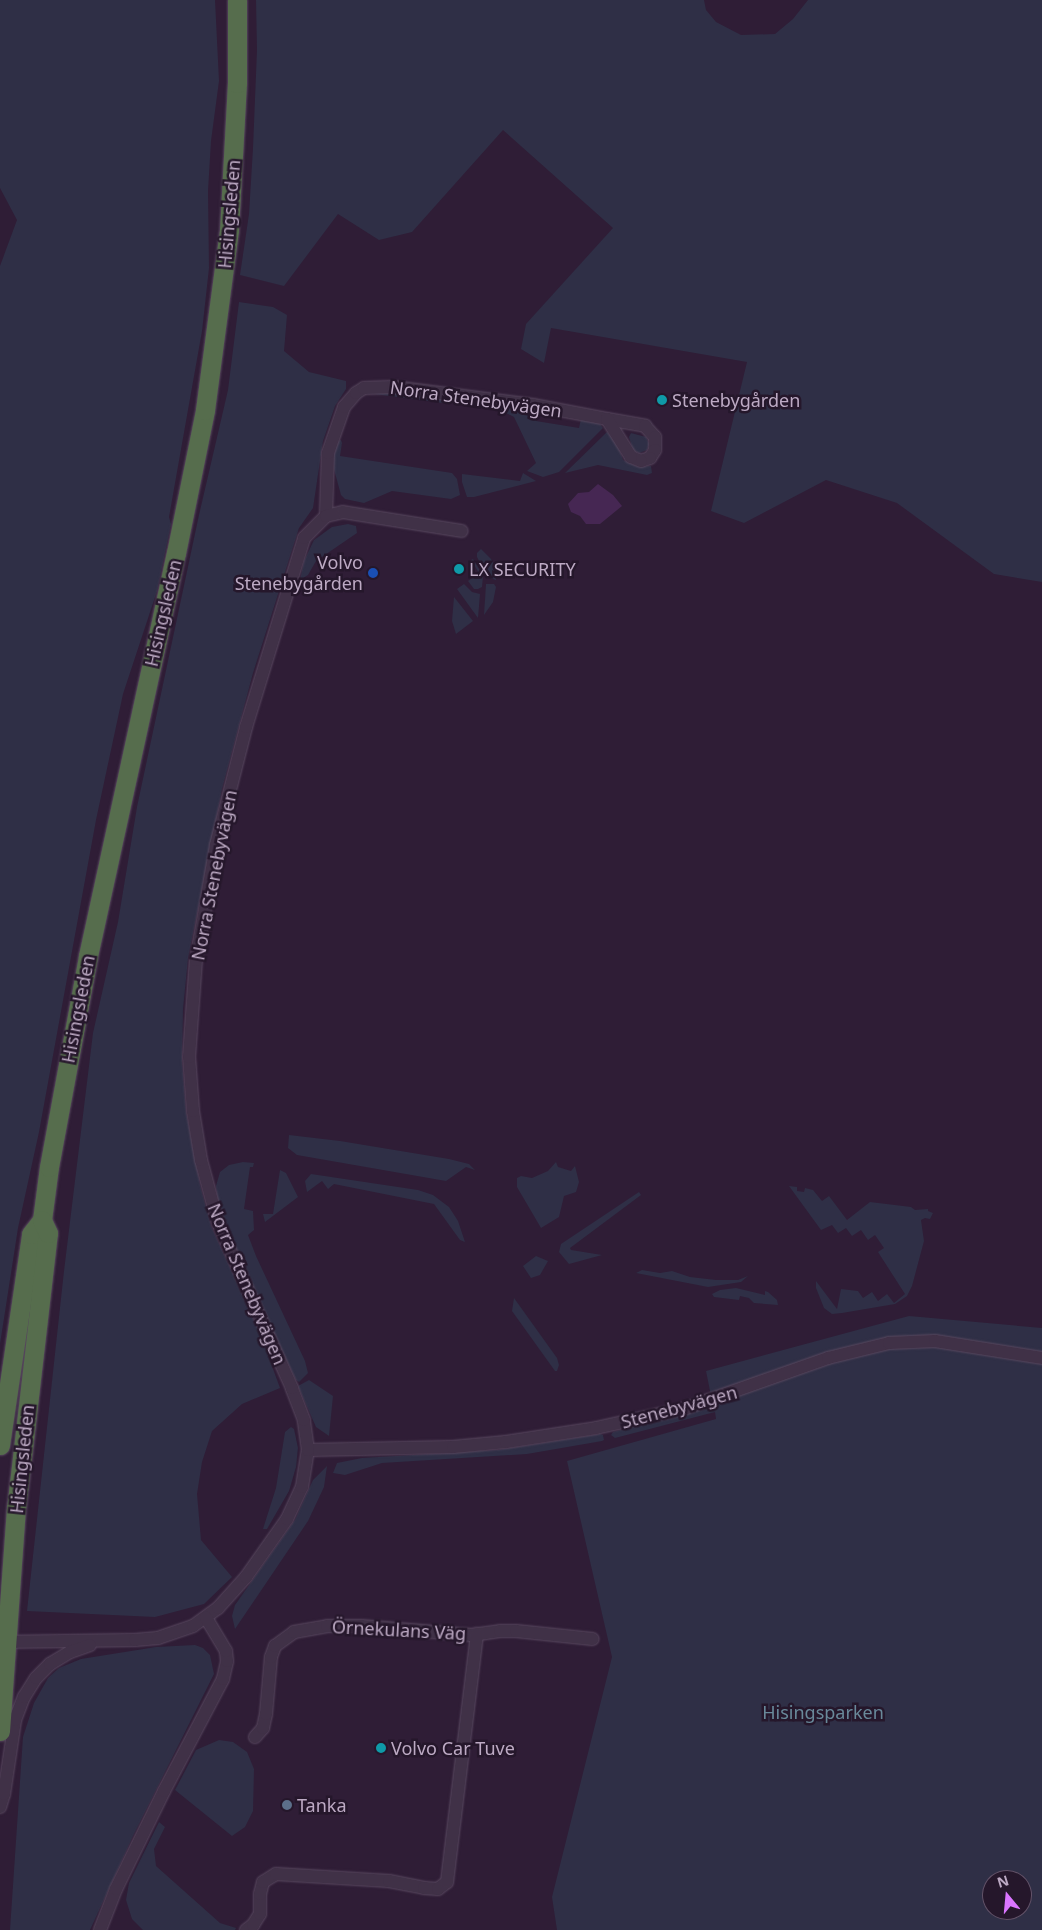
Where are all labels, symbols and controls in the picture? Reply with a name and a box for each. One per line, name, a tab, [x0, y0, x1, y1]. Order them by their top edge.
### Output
street label: Hisingsleden	[213, 159, 245, 269]
street label: Norra Stenebyvägen	[389, 376, 563, 422]
place label: Stenebygården	[672, 389, 800, 411]
marker: Stenebygården	[656, 394, 668, 406]
place label: Volvo Stenebygården	[235, 552, 363, 594]
street label: Hisingsleden	[140, 557, 186, 669]
place label: LX SECURITY	[469, 558, 576, 580]
marker: LX SECURITY	[453, 563, 465, 575]
marker: Volvo Stenebygården	[367, 567, 379, 579]
street label: Norra Stenebyvägen	[187, 788, 241, 962]
street label: Hisingsleden	[57, 953, 99, 1065]
street label: Norra Stenebyvägen	[203, 1200, 291, 1368]
street label: Stenebyvägen	[619, 1381, 739, 1433]
street label: Hisingsleden	[6, 1404, 38, 1514]
street label: Örnekulans Väg	[331, 1616, 467, 1644]
park label: Hisingsparken	[762, 1701, 884, 1723]
place label: Volvo Car Tuve	[391, 1737, 515, 1759]
marker: Volvo Car Tuve	[375, 1742, 387, 1754]
place label: Tanka	[297, 1794, 346, 1816]
marker: Tanka	[281, 1799, 293, 1811]
north arrow	[982, 1870, 1032, 1920]
text: N	[995, 1870, 1011, 1892]

